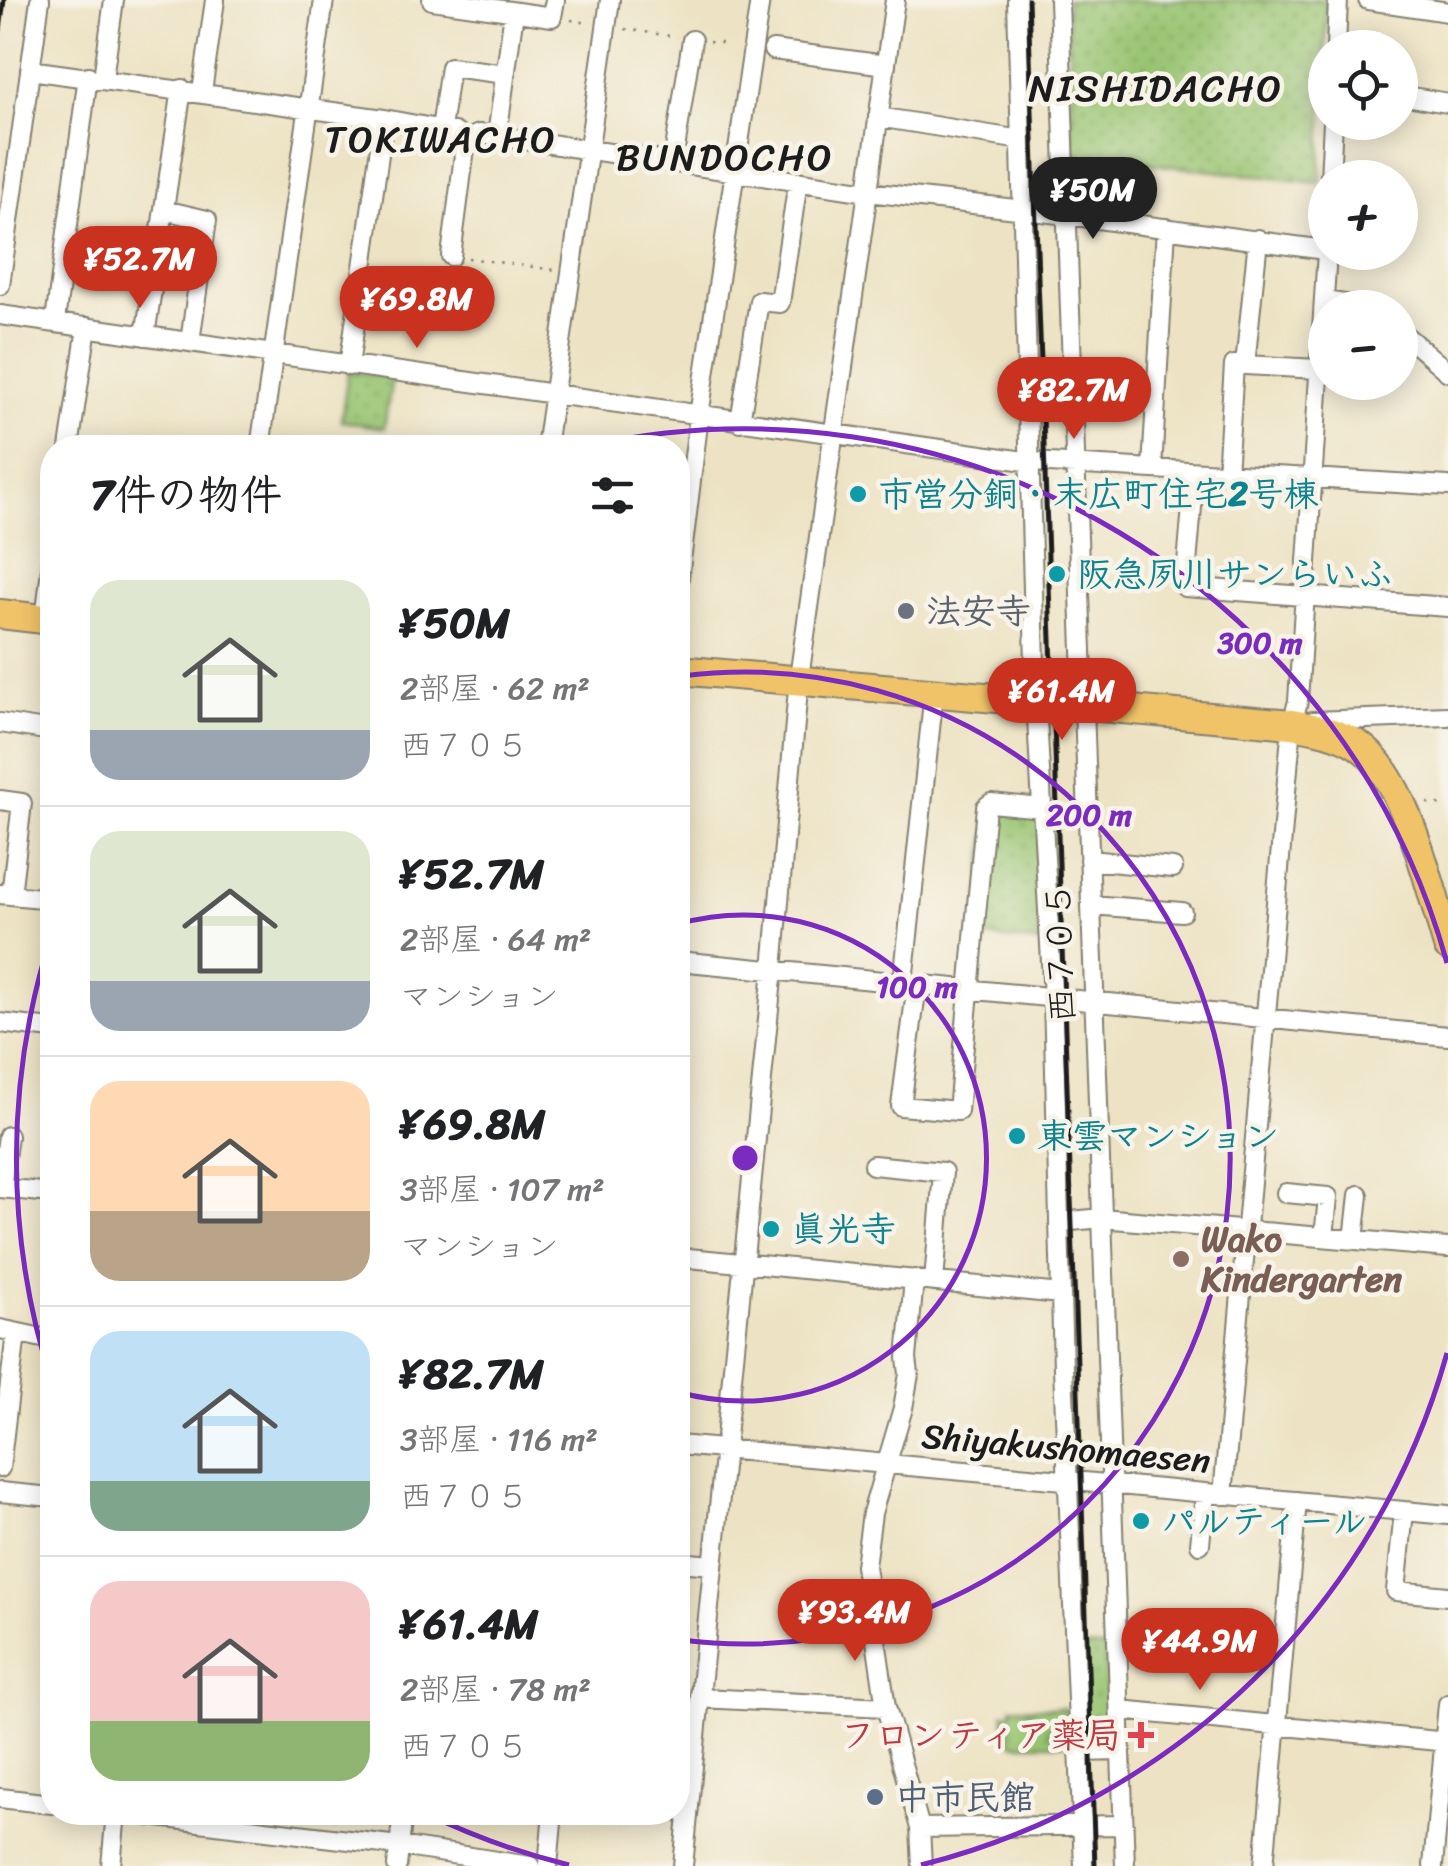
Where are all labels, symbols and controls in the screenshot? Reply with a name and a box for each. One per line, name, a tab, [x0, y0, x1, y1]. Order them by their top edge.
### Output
map controls	[1308, 30, 1418, 400]
button: locate	[1308, 30, 1418, 140]
district label: NISHIDACHO	[1028, 55, 1284, 122]
district label: TOKIWACHO	[325, 106, 557, 173]
district label: BUNDOCHO	[616, 124, 834, 191]
pin: ¥50M	[1034, 157, 1152, 242]
button: +	[1308, 160, 1418, 270]
text: ¥50M	[1051, 161, 1135, 218]
pin: ¥52.7M	[59, 226, 221, 311]
text: ¥52.7M	[85, 230, 195, 287]
pin: ¥69.8M	[336, 266, 498, 351]
text: ¥69.8M	[362, 270, 472, 327]
button: −	[1308, 290, 1418, 400]
pin: ¥82.7M	[993, 357, 1155, 442]
text: ¥82.7M	[1019, 361, 1129, 418]
text: 7件の物件	[90, 458, 282, 532]
place label: 市営分銅・末広町住宅2号棟	[878, 463, 1319, 525]
icon: filters	[585, 468, 640, 523]
marker: 市営分銅・末広町住宅2号棟	[847, 483, 869, 505]
place label: 阪急夙川サンらいふ	[1077, 543, 1393, 605]
marker: 阪急夙川サンらいふ	[1046, 563, 1068, 585]
place label: 法安寺	[926, 580, 1031, 642]
text: ¥50M	[400, 586, 510, 660]
marker: 法安寺	[895, 600, 917, 622]
text: 300 m	[1216, 616, 1303, 670]
icon: home	[170, 620, 290, 740]
pin: ¥61.4M	[981, 658, 1143, 743]
text: 2部屋 · 62 m²	[400, 660, 590, 717]
text: ¥61.4M	[1009, 662, 1115, 719]
text: 西７０５	[400, 717, 528, 774]
text: 200 m	[1046, 788, 1132, 842]
text: ¥52.7M	[400, 837, 544, 911]
icon: home	[170, 871, 290, 991]
street label: 西７０５	[1027, 882, 1093, 1024]
text: 2部屋 · 64 m²	[400, 911, 591, 968]
text: 100 m	[876, 960, 958, 1014]
text: マンション	[400, 968, 559, 1025]
text: ¥69.8M	[400, 1087, 545, 1161]
place label: 東雲マンション	[1037, 1105, 1279, 1167]
icon: home	[170, 1121, 290, 1241]
marker: 東雲マンション	[1006, 1125, 1028, 1147]
centre of rings	[727, 1140, 763, 1176]
text: 3部屋 · 107 m²	[400, 1161, 604, 1218]
place label: 眞光寺	[791, 1198, 896, 1260]
place label: Wako Kindergarten	[1200, 1208, 1402, 1310]
text: マンション	[400, 1218, 559, 1275]
marker: 眞光寺	[760, 1218, 782, 1240]
marker: Wako Kindergarten	[1170, 1248, 1192, 1270]
text: ¥82.7M	[400, 1337, 544, 1411]
icon: home	[170, 1371, 290, 1491]
street label: Shiyakushomaesen	[919, 1404, 1213, 1492]
text: 3部屋 · 116 m²	[400, 1411, 598, 1468]
text: 西７０５	[400, 1468, 528, 1525]
place label: パルティール	[1161, 1490, 1368, 1552]
marker: パルティール	[1130, 1510, 1152, 1532]
pin: ¥93.4M	[774, 1579, 936, 1664]
text: ¥93.4M	[800, 1583, 910, 1640]
text: ¥61.4M	[400, 1587, 538, 1661]
pin: ¥44.9M	[1119, 1608, 1281, 1693]
text: ¥44.9M	[1143, 1612, 1257, 1669]
icon: home	[170, 1621, 290, 1741]
text: 2部屋 · 78 m²	[400, 1661, 591, 1718]
place label: フロンティア薬局	[840, 1704, 1121, 1766]
text: 西７０５	[400, 1718, 528, 1775]
marker: フロンティア薬局	[1130, 1724, 1152, 1746]
place label: 中市民館	[895, 1766, 1035, 1828]
marker: 中市民館	[864, 1786, 886, 1808]

